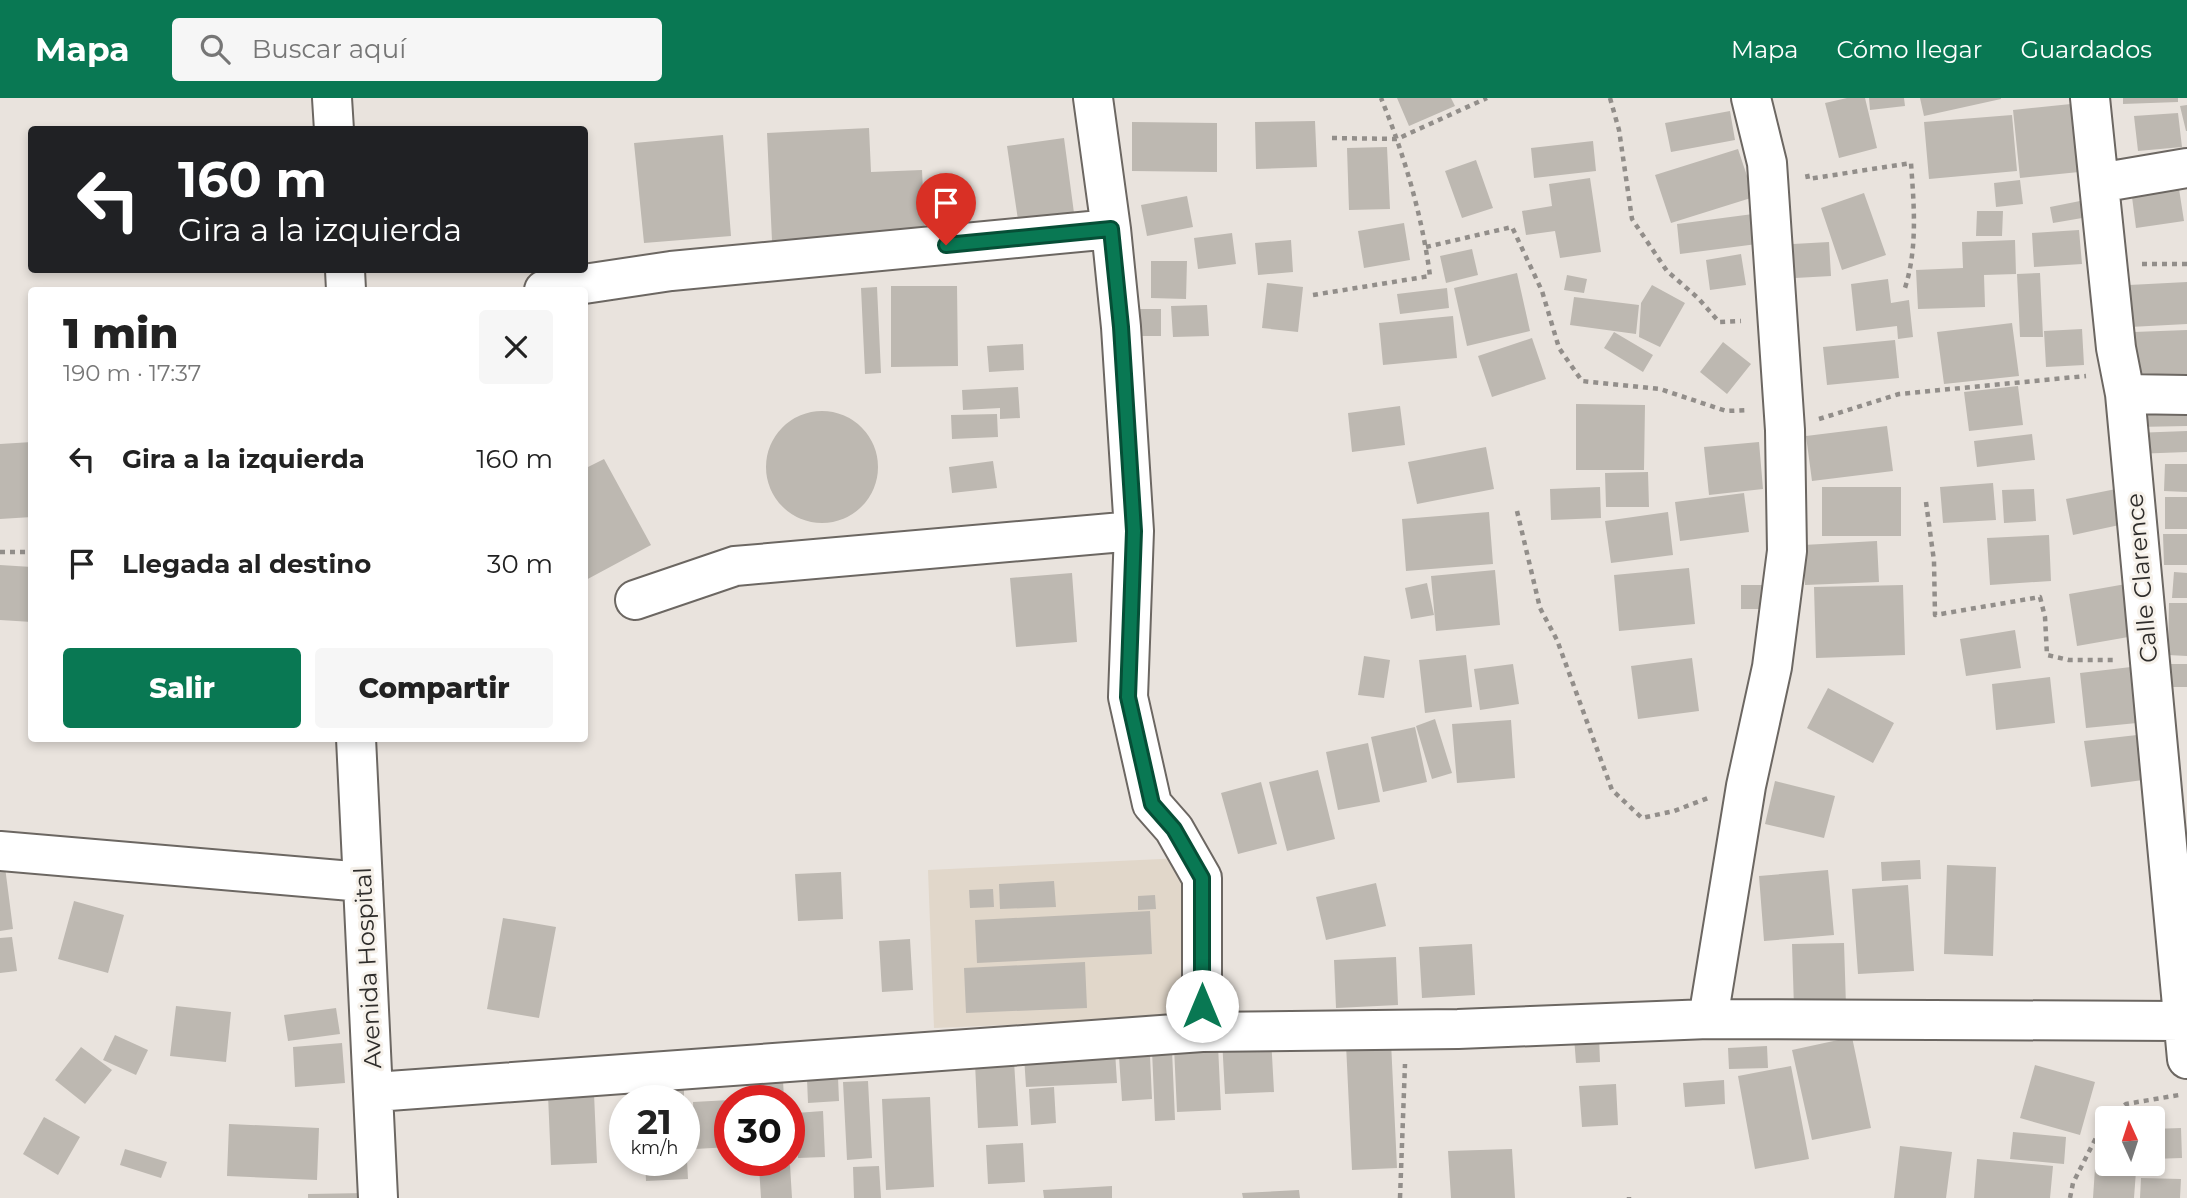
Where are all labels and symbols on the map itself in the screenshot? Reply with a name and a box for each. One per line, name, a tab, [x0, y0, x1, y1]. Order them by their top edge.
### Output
pin	[916, 173, 976, 245]
street label: Calle Clarence	[2120, 492, 2163, 664]
street label: Avenida Hospital	[348, 867, 387, 1070]
position arrow	[1165, 969, 1239, 1043]
speed limit sign: 30	[714, 1085, 805, 1176]
north arrow	[2095, 1106, 2165, 1176]

